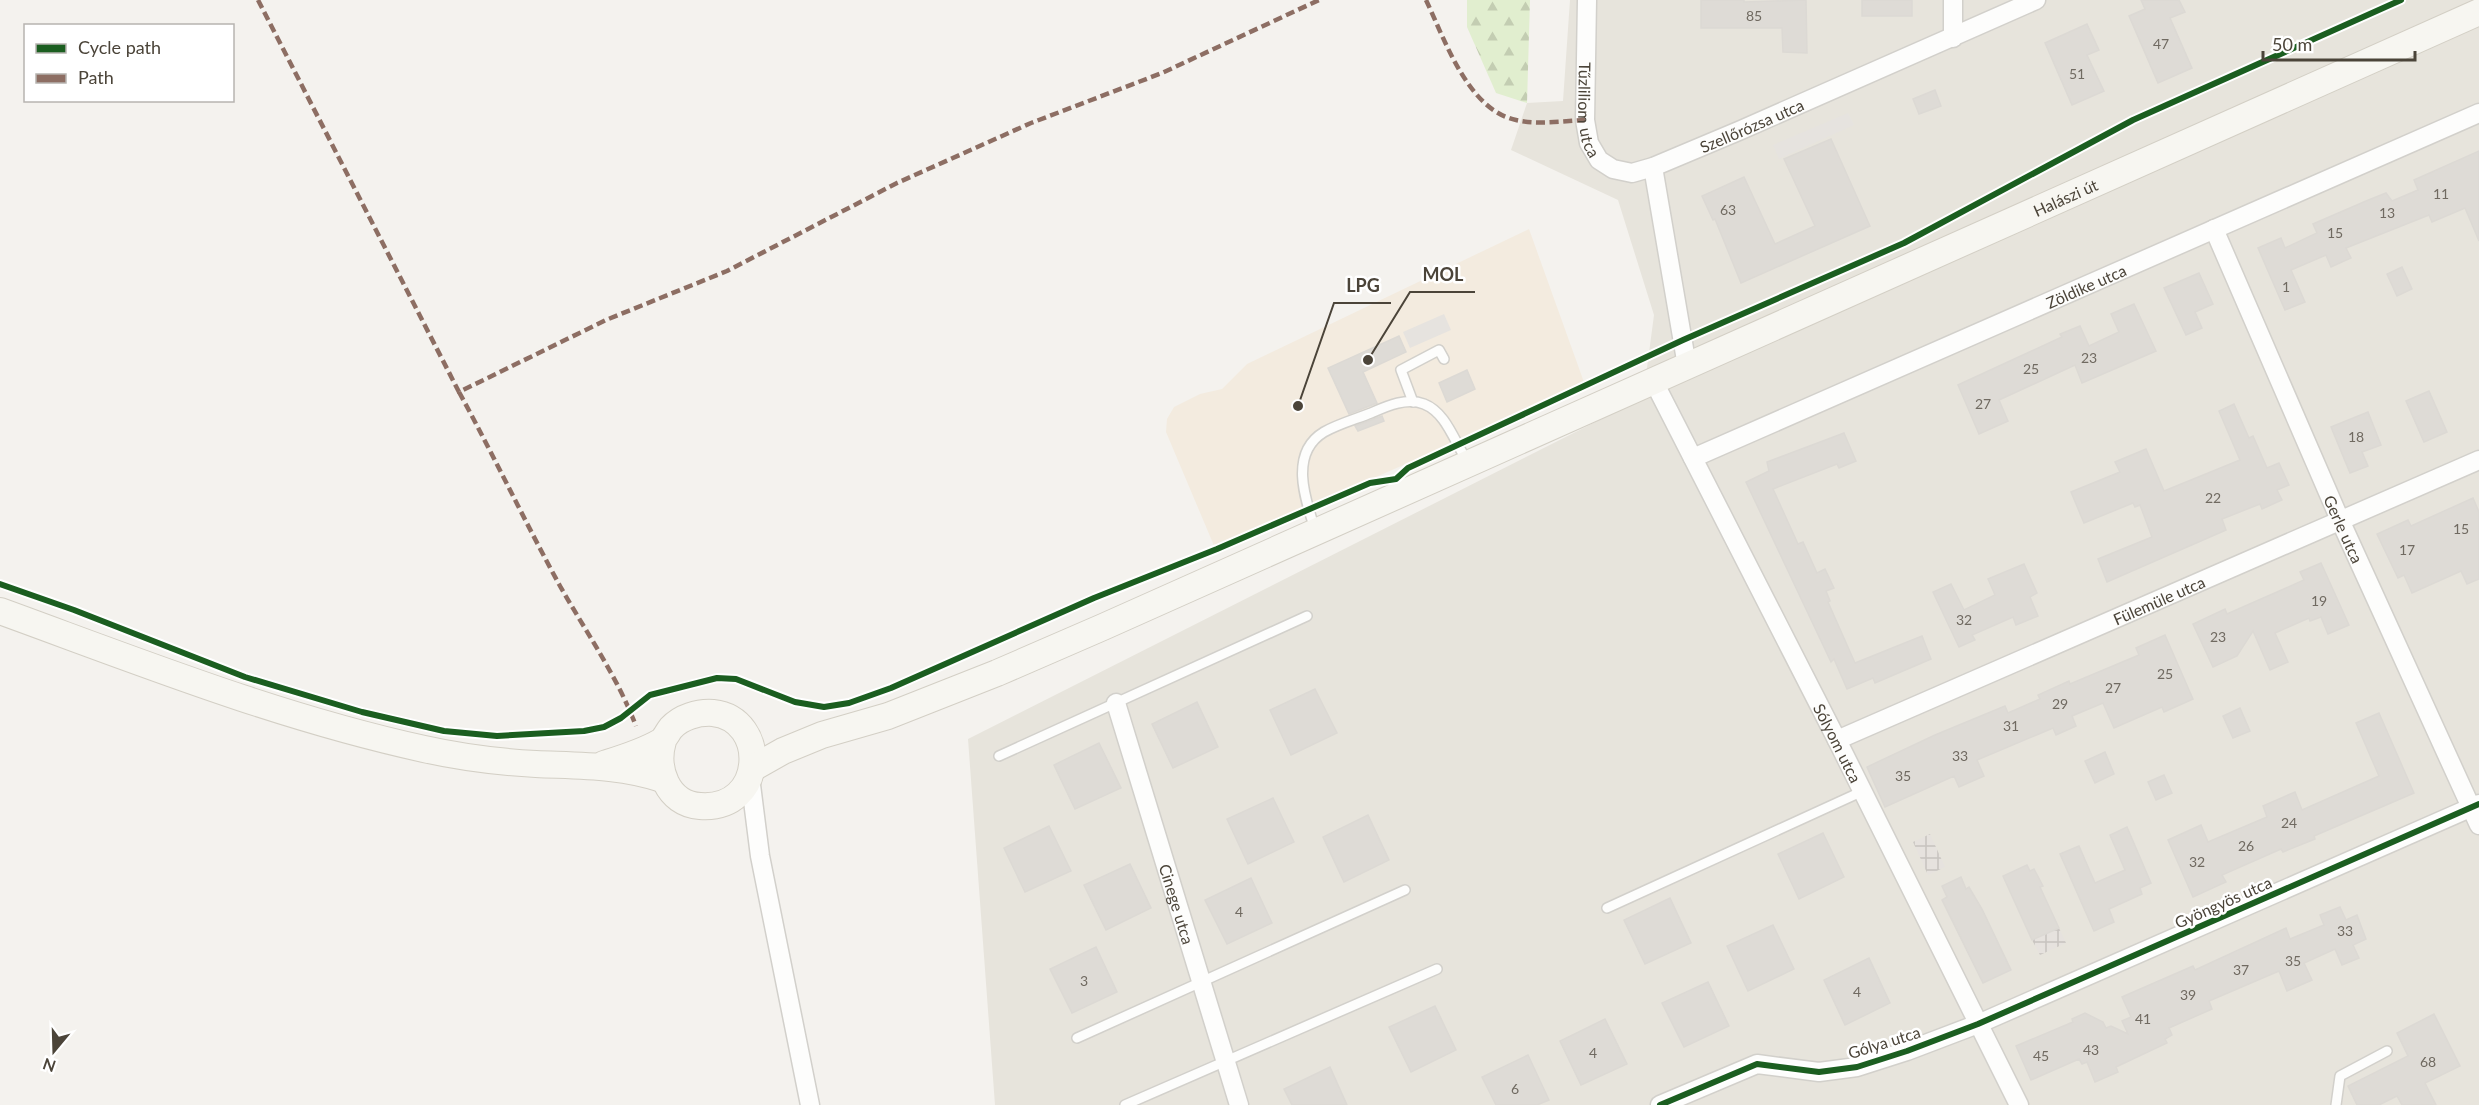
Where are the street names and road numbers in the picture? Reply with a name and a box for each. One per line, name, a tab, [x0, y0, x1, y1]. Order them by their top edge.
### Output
street label: Tűzliliom utca	[1575, 62, 1605, 160]
street label: Szellőrózsa utca	[1697, 94, 1806, 156]
street label: Halászi út	[2030, 174, 2101, 220]
street label: Zöldike utca	[2043, 260, 2129, 311]
street label: Gerle utca	[2321, 492, 2368, 566]
street label: Fülemüle utca	[2110, 571, 2208, 628]
street label: Sólyom utca	[1810, 700, 1866, 785]
street label: Cinege utca	[1156, 861, 1199, 946]
street label: Gyöngyös utca	[2172, 872, 2274, 932]
street label: Gólya utca	[1845, 1022, 1923, 1062]

